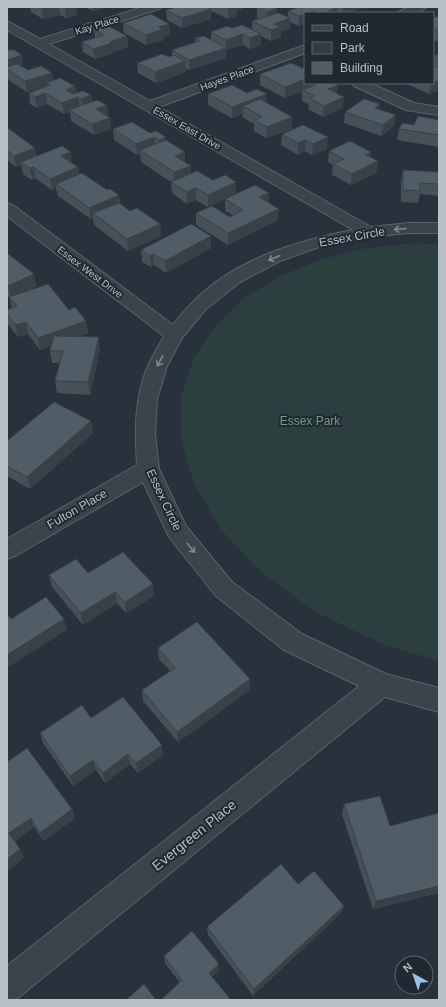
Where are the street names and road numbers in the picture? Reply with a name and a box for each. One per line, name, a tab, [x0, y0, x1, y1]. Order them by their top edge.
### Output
street label: Kay Place	[74, 13, 121, 37]
street label: Hayes Place	[199, 63, 256, 93]
street label: Essex East Drive	[151, 104, 223, 152]
street label: Essex Circle	[318, 224, 386, 250]
street label: Essex West Drive	[55, 244, 125, 300]
street label: Essex Circle	[144, 467, 185, 533]
street label: Fulton Place	[45, 486, 110, 532]
street label: Evergreen Place	[149, 796, 239, 874]

